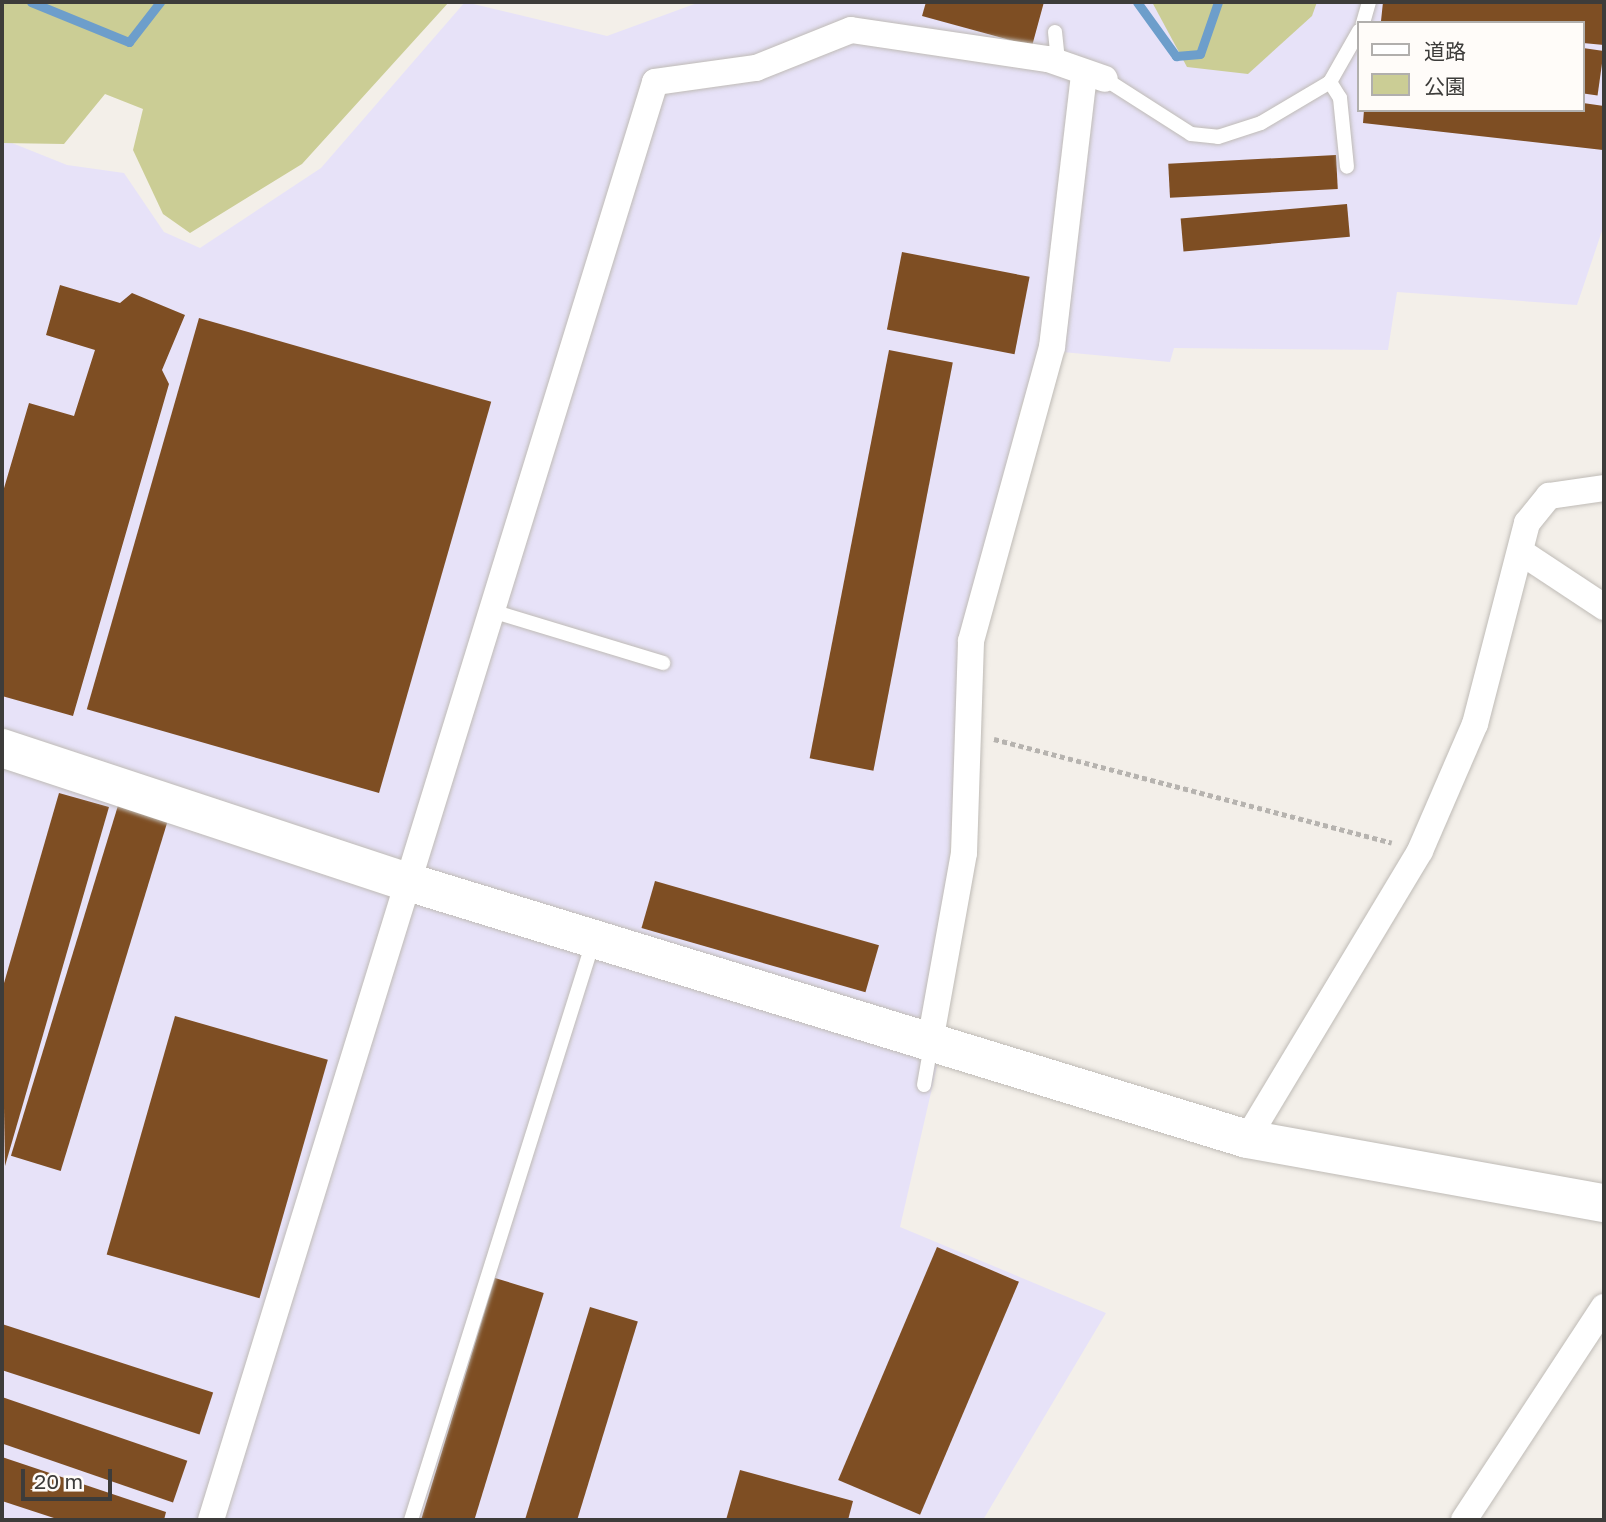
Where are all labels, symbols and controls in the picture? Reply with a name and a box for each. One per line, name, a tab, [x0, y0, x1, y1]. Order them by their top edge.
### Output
legend	[1358, 21, 1585, 112]
text: 道路	[1424, 38, 1466, 64]
text: 公園	[1424, 73, 1466, 99]
scale bar	[24, 1456, 116, 1500]
text: 20 m	[34, 1468, 83, 1494]

